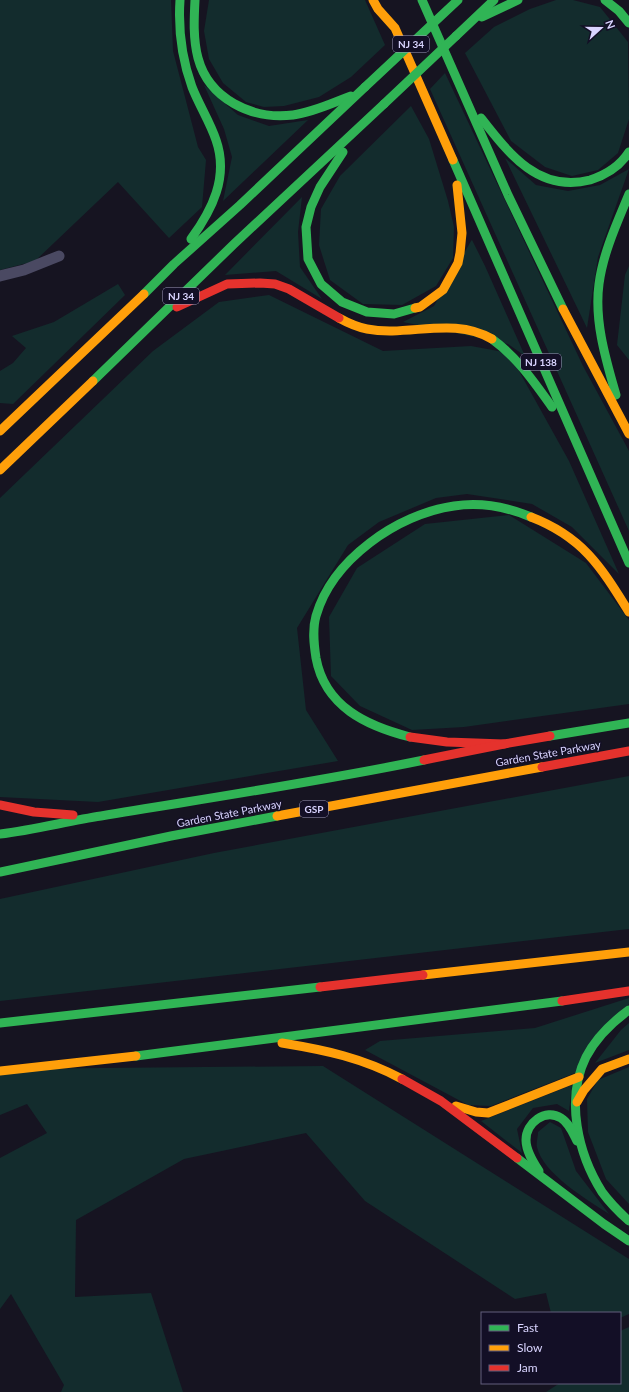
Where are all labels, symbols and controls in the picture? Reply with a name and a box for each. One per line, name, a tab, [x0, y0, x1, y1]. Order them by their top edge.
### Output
north arrow	[581, 8, 621, 48]
text: N	[603, 18, 618, 31]
road number: NJ 34	[393, 36, 429, 52]
road number: NJ 34	[163, 288, 199, 304]
road number: NJ 138	[521, 354, 561, 370]
street label: Garden State Parkway	[494, 737, 602, 769]
street label: Garden State Parkway	[175, 796, 283, 830]
road number: GSP	[300, 801, 328, 817]
legend	[481, 1312, 621, 1384]
text: Fast	[517, 1320, 539, 1335]
text: Slow	[517, 1340, 543, 1355]
text: Jam	[517, 1360, 538, 1375]

